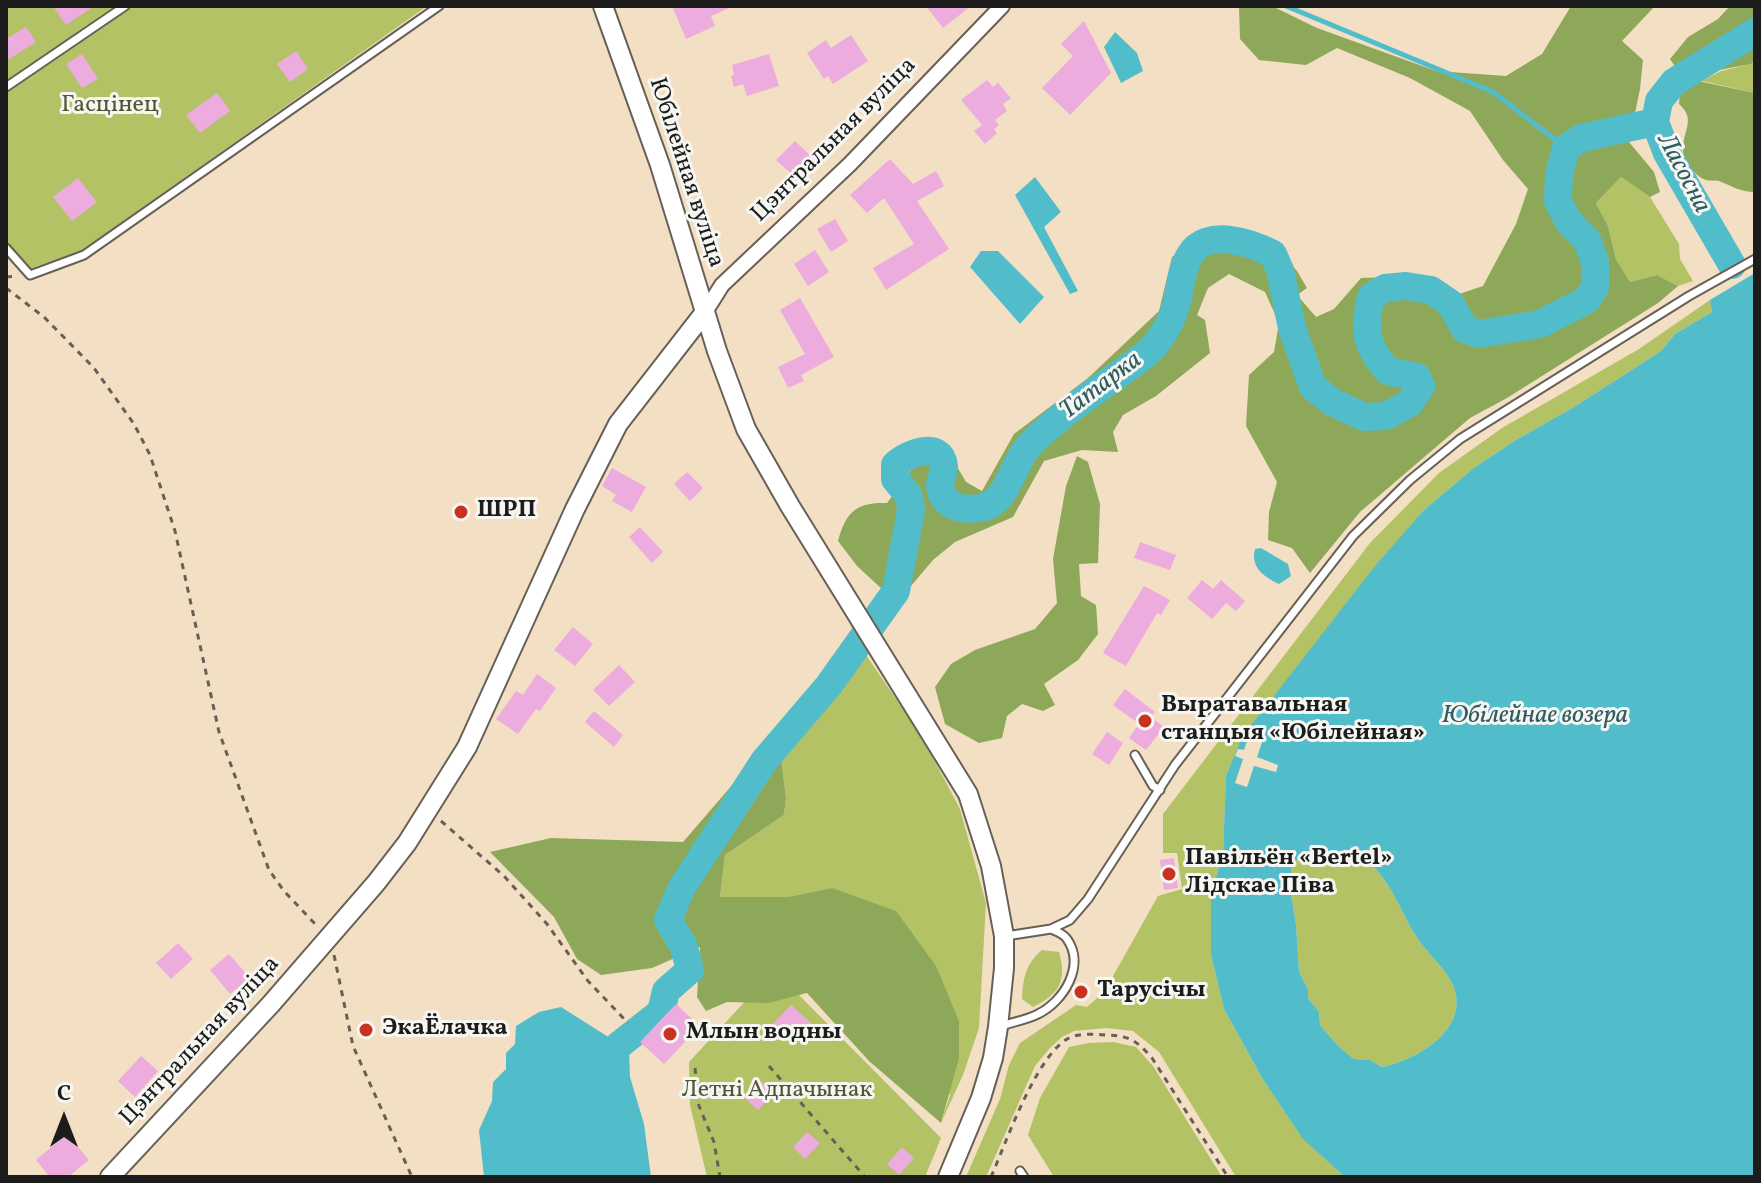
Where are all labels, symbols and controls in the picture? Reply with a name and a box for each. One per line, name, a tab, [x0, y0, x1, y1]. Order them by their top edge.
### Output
street label: Цэнтральная вуліца	[747, 53, 923, 229]
street label: Юбілейная вуліца	[641, 74, 729, 272]
park label: Гасцінец	[61, 93, 159, 121]
water label: Ласосна	[1648, 129, 1716, 219]
water label: Татарка	[1055, 346, 1149, 428]
place label: ШРП	[477, 498, 536, 526]
marker: ШРП	[452, 503, 470, 521]
place label: Выратавальная станцыя «Юбілейная»	[1161, 693, 1425, 749]
water label: Юбілейнае возера	[1442, 701, 1628, 733]
marker: Выратавальная станцыя «Юбілейная»	[1136, 712, 1154, 730]
place label: Павільён «Bertel» Лідскае Піва	[1185, 846, 1392, 902]
marker: Павільён «Bertel» Лідскае Піва	[1160, 865, 1178, 883]
street label: Цэнтральная вуліца	[115, 951, 287, 1133]
place label: Тарусічы	[1097, 978, 1206, 1006]
marker: Тарусічы	[1072, 983, 1090, 1001]
place label: ЭкаЁлачка	[382, 1016, 508, 1044]
place label: Млын водны	[686, 1020, 842, 1048]
marker: ЭкаЁлачка	[357, 1021, 375, 1039]
marker: Млын водны	[661, 1025, 679, 1043]
park label: Летні Адпачынак	[682, 1078, 872, 1106]
north arrow	[24, 1079, 104, 1159]
text: С	[57, 1079, 71, 1110]

